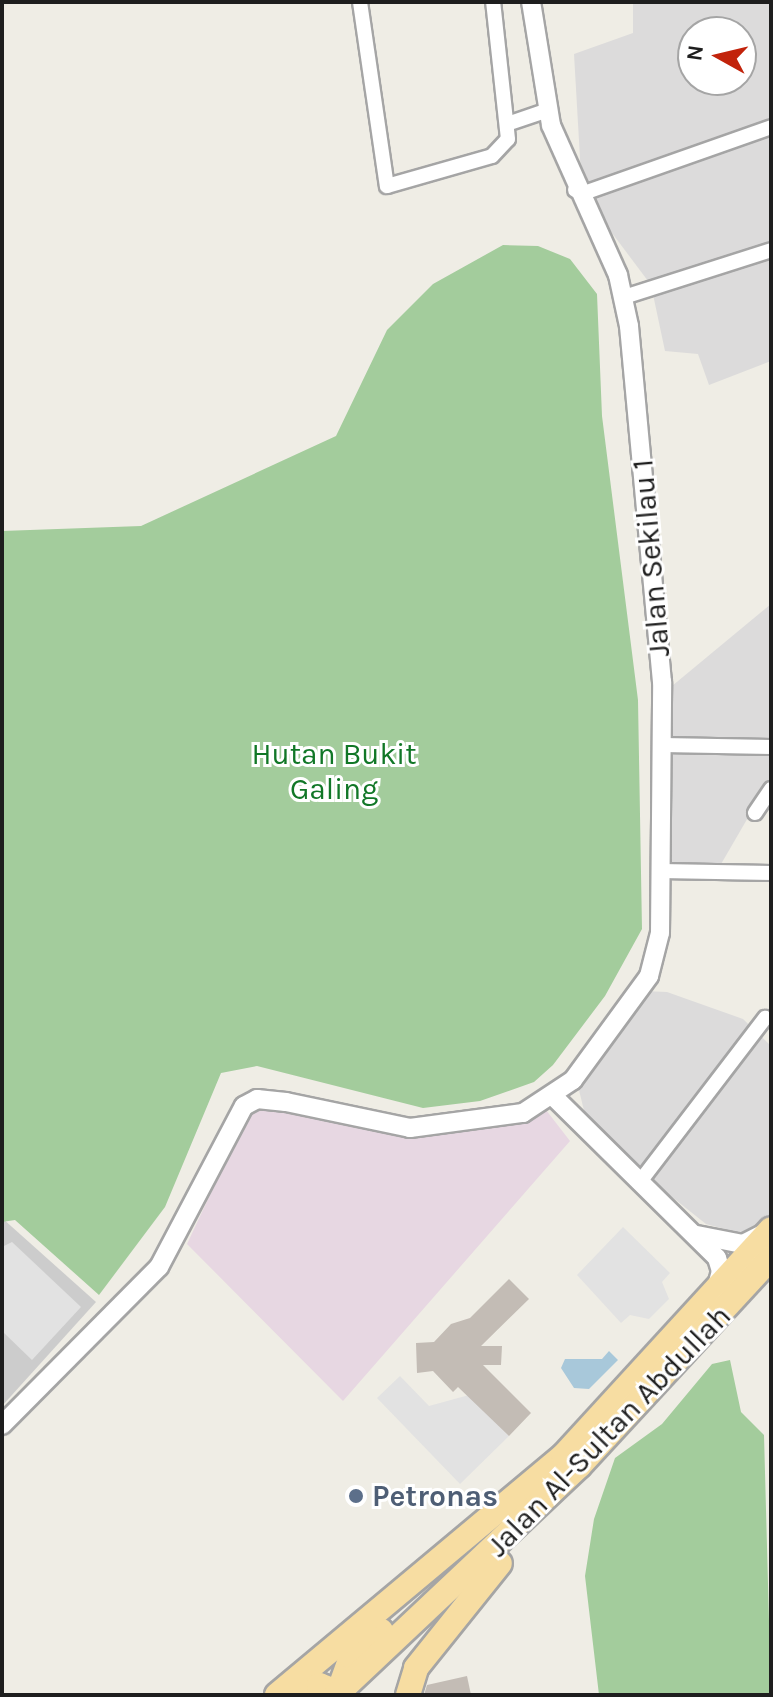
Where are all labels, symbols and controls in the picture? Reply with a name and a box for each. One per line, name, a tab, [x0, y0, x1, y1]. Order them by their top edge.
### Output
north arrow	[677, 16, 757, 96]
text: N	[681, 43, 709, 63]
street label: Jalan Sekilau 1	[624, 458, 678, 658]
park label: Hutan Bukit Galing	[251, 736, 417, 806]
street label: Jalan Al-Sultan Abdullah	[480, 1298, 738, 1564]
place label: Petronas	[372, 1478, 498, 1514]
marker: Petronas	[347, 1487, 365, 1505]

